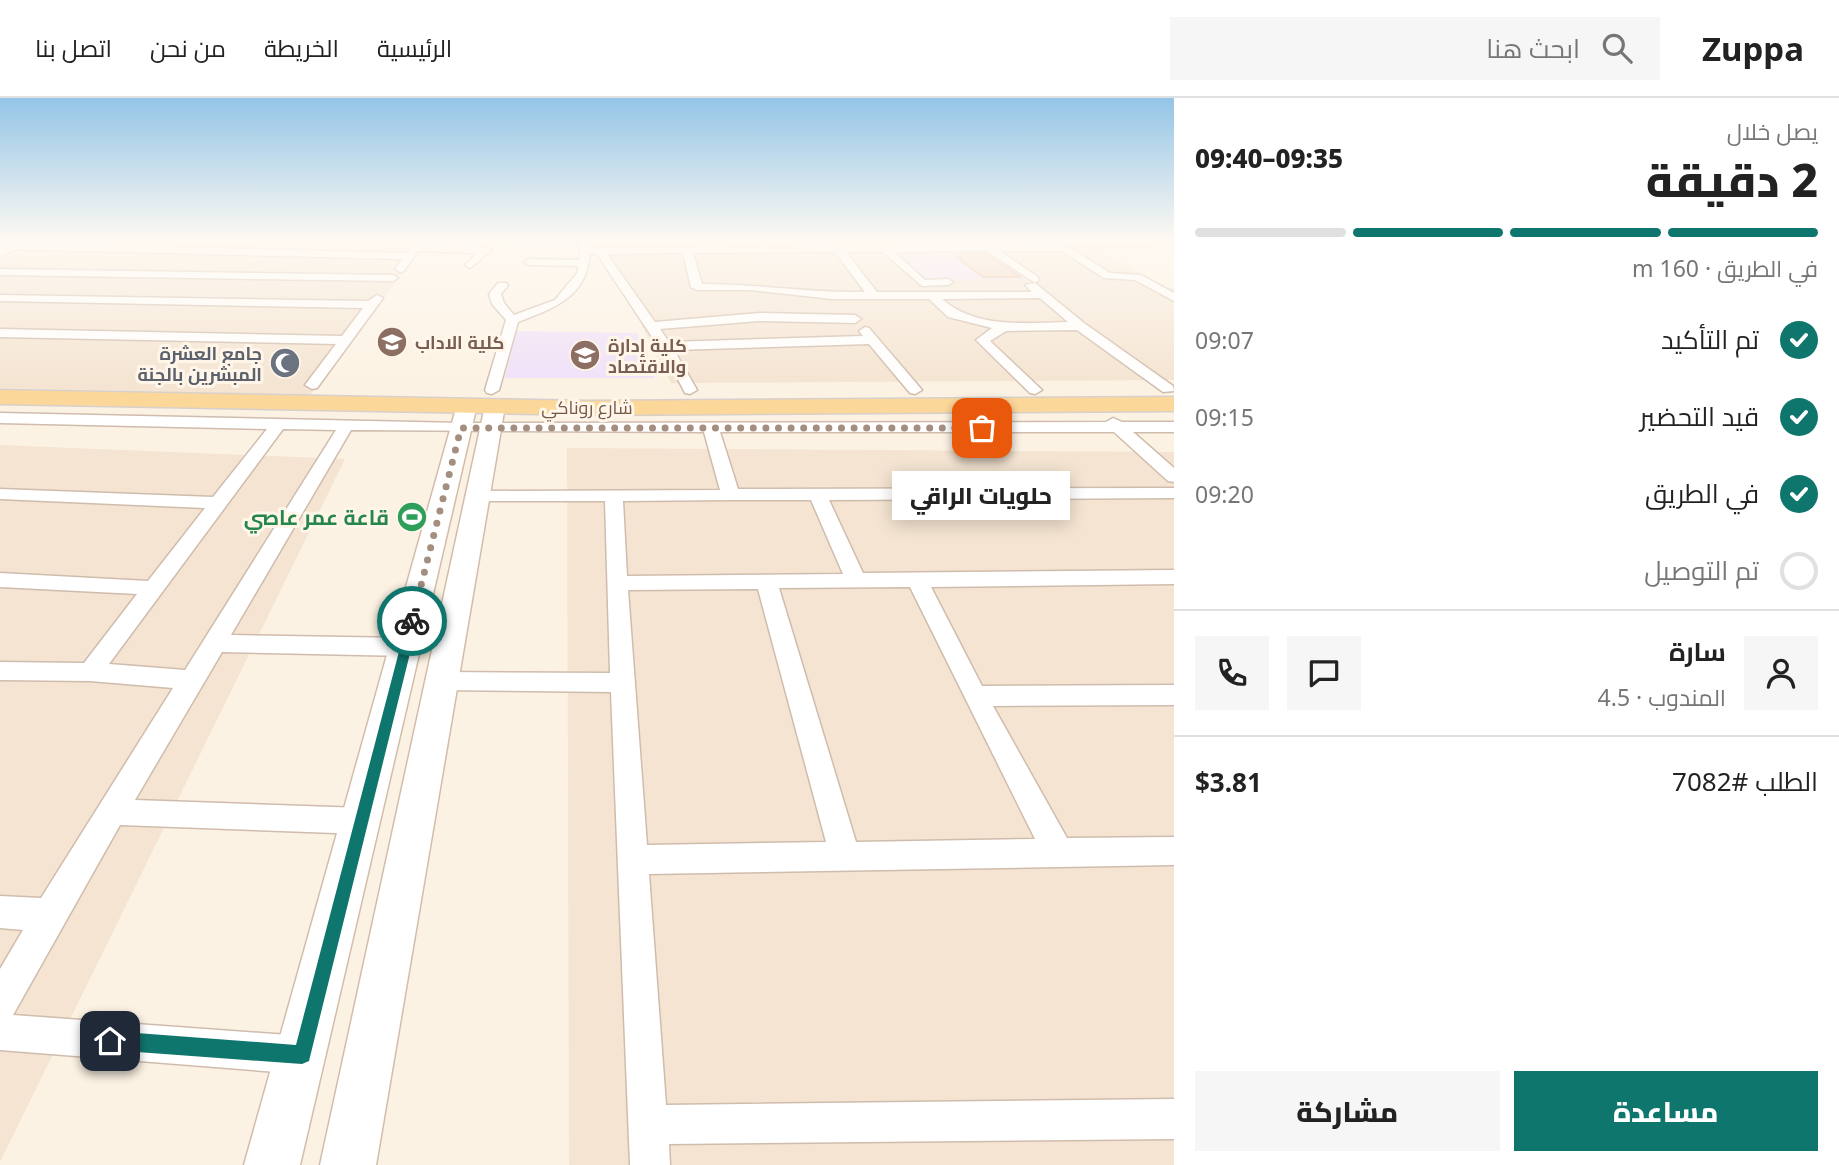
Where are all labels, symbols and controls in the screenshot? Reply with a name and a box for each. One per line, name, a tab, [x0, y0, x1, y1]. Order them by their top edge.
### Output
search box	[1170, 17, 1660, 80]
text: Zuppa	[1702, 26, 1804, 71]
icon: search	[1598, 29, 1636, 67]
text: ابحث هنا	[1486, 30, 1580, 66]
text: اتصل بنا	[35, 31, 112, 64]
text: من نحن	[150, 31, 226, 64]
text: الخريطة	[264, 31, 339, 64]
text: الرئيسية	[377, 31, 452, 64]
text: يصل خلال	[1727, 115, 1818, 147]
text: 09:35–09:40	[1195, 140, 1343, 176]
text: 2 دقيقة	[1646, 148, 1818, 210]
text: في الطريق · 160 m	[1632, 252, 1818, 284]
text: تم التأكيد	[1661, 321, 1759, 357]
icon: check	[1780, 321, 1818, 359]
text: 09:07	[1195, 324, 1254, 356]
school or university icon: كلية الاداب	[375, 325, 409, 359]
place label: كلية الاداب	[415, 330, 504, 354]
place label: كلية إدارة والاقتصاد	[608, 333, 687, 378]
school or university icon: كلية إدارة والاقتصاد	[568, 338, 602, 372]
place label: جامع العشرة المبشرين بالجنة	[137, 341, 262, 386]
mosque icon: جامع العشرة المبشرين بالجنة	[268, 346, 302, 380]
street label: شارع روناكي	[541, 395, 633, 422]
pin	[952, 398, 1012, 458]
text: قيد التحضير	[1640, 398, 1759, 434]
icon: check	[1780, 398, 1818, 436]
text: 09:15	[1195, 401, 1254, 433]
icon: bag	[963, 409, 1001, 447]
callout: حلويات الراقي	[893, 470, 1071, 519]
text: في الطريق	[1645, 475, 1759, 511]
icon: check	[1780, 475, 1818, 513]
text: 09:20	[1195, 478, 1254, 510]
text: حلويات الراقي	[910, 479, 1052, 511]
sports icon: قاعة عمر عاصي	[395, 500, 429, 534]
place label: قاعة عمر عاصي	[244, 503, 389, 534]
text: تم التوصيل	[1644, 552, 1759, 588]
courier	[377, 586, 447, 656]
icon: bike	[393, 602, 431, 640]
text: سارة	[1669, 633, 1726, 669]
button: phone	[1195, 636, 1269, 710]
button: chat	[1287, 636, 1361, 710]
button: person	[1744, 636, 1818, 710]
text: المندوب · 4.5	[1598, 681, 1726, 713]
text: الطلب #7082	[1672, 763, 1818, 799]
text: $3.81	[1195, 764, 1262, 800]
pin	[80, 1011, 140, 1071]
icon: home	[91, 1022, 129, 1060]
button: مشاركة	[1195, 1071, 1500, 1151]
button: مساعدة	[1514, 1071, 1818, 1151]

